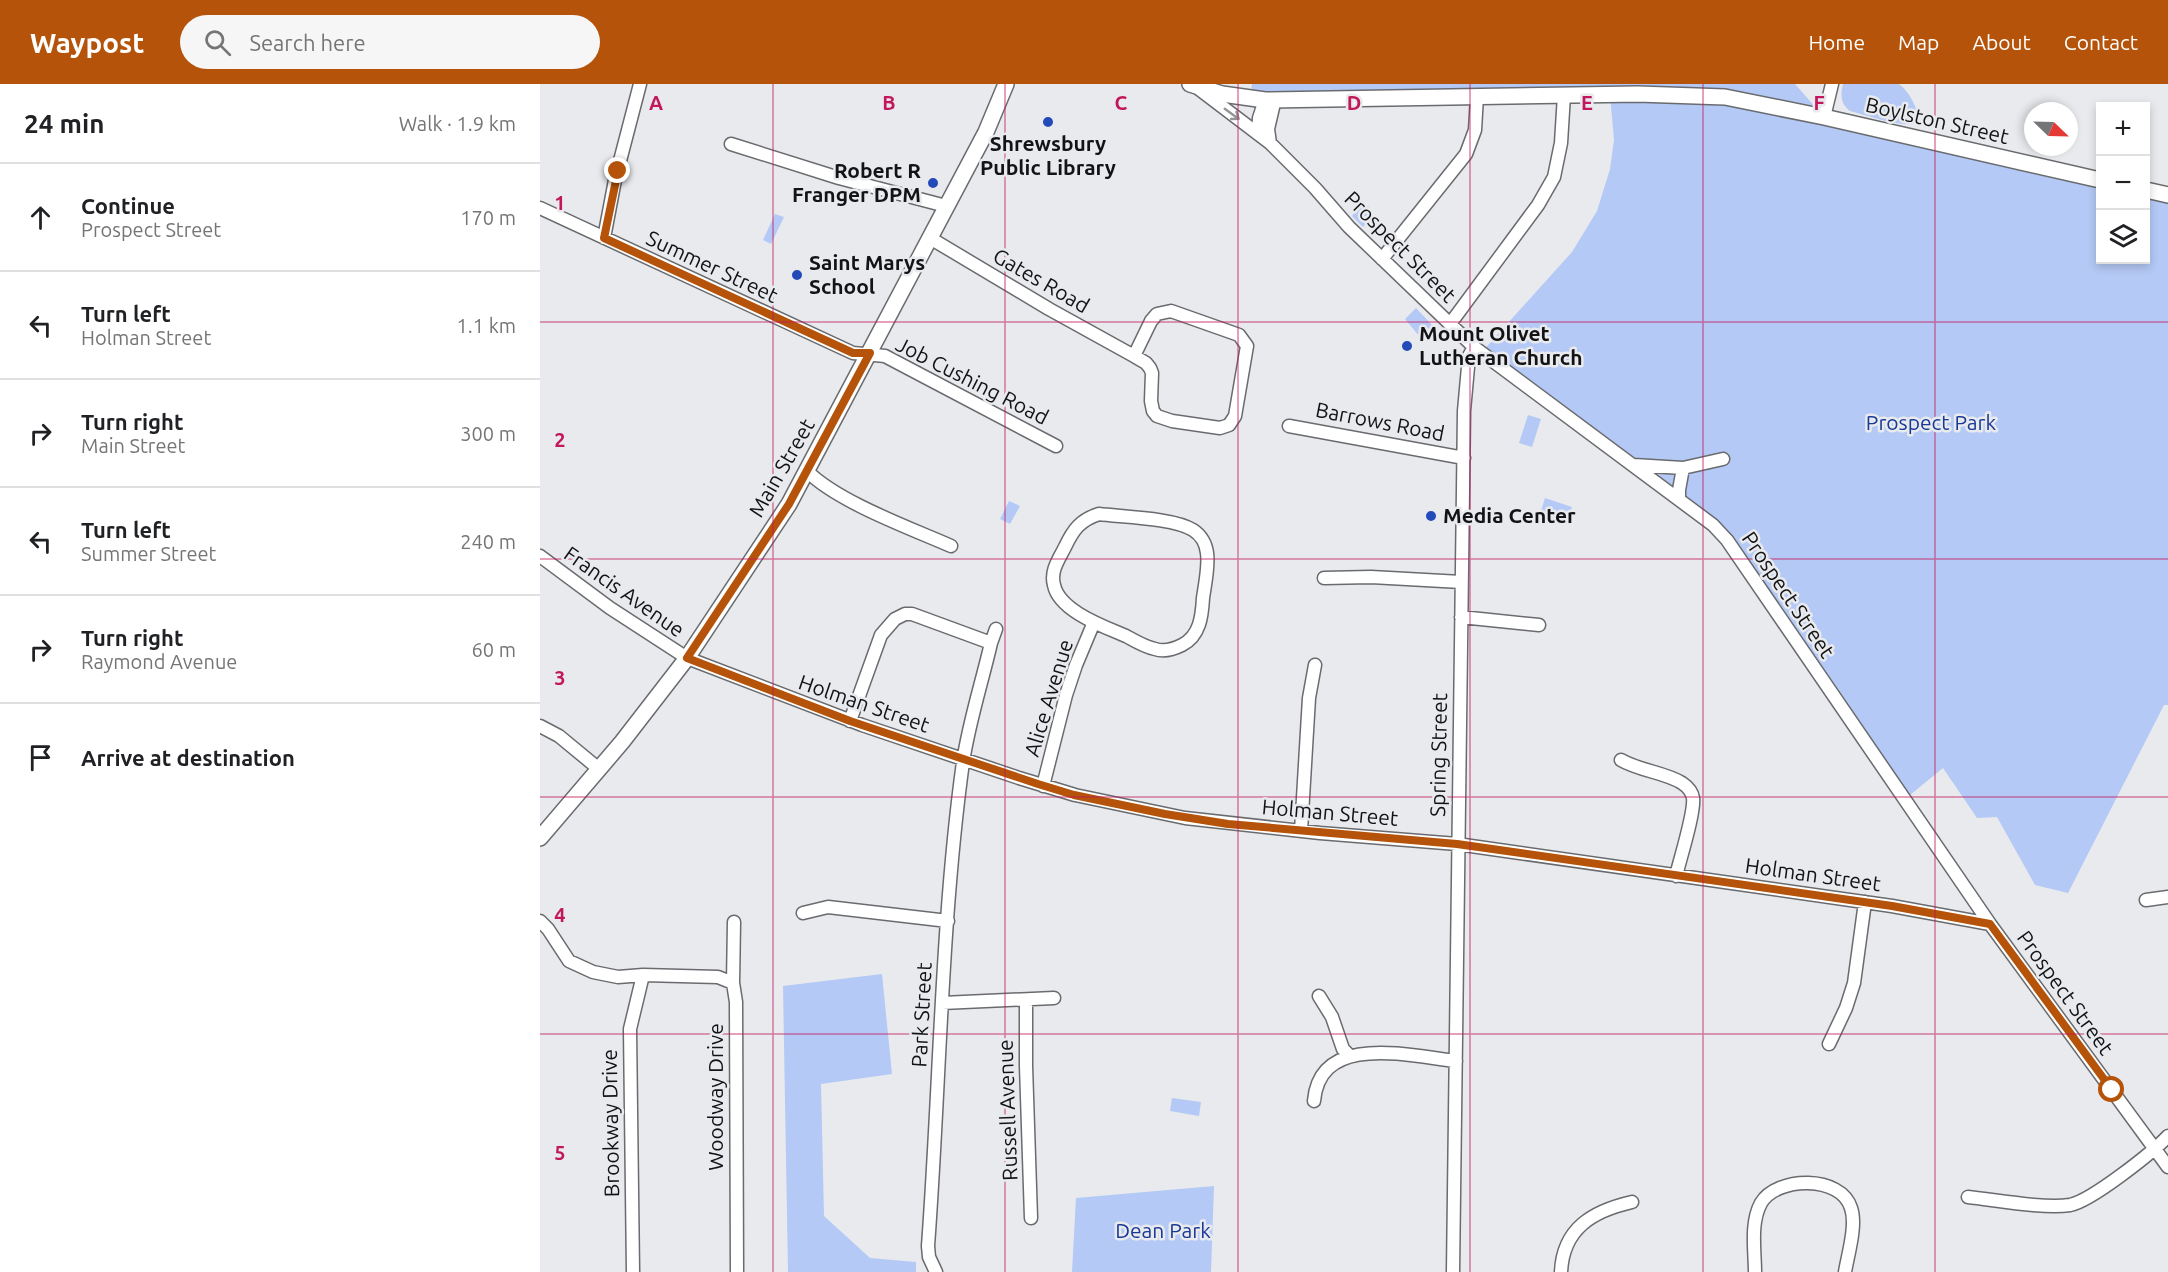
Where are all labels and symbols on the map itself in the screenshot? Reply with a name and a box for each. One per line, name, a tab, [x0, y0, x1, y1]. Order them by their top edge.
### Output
text: A	[649, 91, 663, 114]
text: B	[882, 91, 896, 114]
text: C	[1115, 91, 1128, 114]
text: D	[1347, 91, 1361, 114]
text: E	[1581, 91, 1593, 114]
text: F	[1813, 91, 1825, 114]
street label: Boylston Street	[1863, 92, 2011, 148]
north arrow	[2024, 102, 2078, 156]
one-way arrow	[1223, 107, 1239, 120]
marker: Shrewsbury Public Library	[1041, 115, 1055, 129]
place label: Shrewsbury Public Library	[980, 131, 1116, 179]
route end	[604, 157, 630, 183]
place label: Robert R Franger DPM	[792, 158, 921, 206]
marker: Robert R Franger DPM	[926, 176, 940, 190]
street label: Prospect Street	[1340, 186, 1461, 307]
text: 1	[554, 191, 566, 214]
street label: Summer Street	[643, 225, 782, 307]
street label: Gates Road	[989, 243, 1094, 317]
place label: Saint Marys School	[809, 250, 925, 298]
marker: Saint Marys School	[790, 268, 804, 282]
place label: Mount Olivet Lutheran Church	[1419, 321, 1582, 369]
street label: Job Cushing Road	[892, 331, 1053, 429]
marker: Mount Olivet Lutheran Church	[1400, 339, 1414, 353]
street label: Barrows Road	[1314, 397, 1447, 445]
park label: Prospect Park	[1866, 410, 1997, 434]
street label: Main Street	[743, 414, 819, 521]
text: 2	[554, 428, 566, 451]
place label: Media Center	[1443, 503, 1576, 527]
marker: Media Center	[1424, 509, 1438, 523]
street label: Prospect Street	[1738, 527, 1840, 662]
street label: Francis Avenue	[560, 541, 689, 641]
street label: Alice Avenue	[1019, 636, 1077, 759]
text: 3	[554, 666, 566, 689]
street label: Holman Street	[796, 669, 933, 737]
street label: Spring Street	[1425, 693, 1451, 817]
street label: Holman Street	[1261, 794, 1399, 830]
street label: Holman Street	[1744, 853, 1883, 895]
text: 4	[554, 903, 566, 926]
street label: Prospect Street	[2013, 926, 2119, 1059]
street label: Park Street	[906, 962, 936, 1068]
street label: Woodway Drive	[703, 1023, 727, 1171]
street label: Russell Avenue	[993, 1039, 1021, 1181]
street label: Brookway Drive	[597, 1049, 623, 1197]
route start	[2098, 1076, 2124, 1102]
text: 5	[554, 1141, 566, 1164]
park label: Dean Park	[1115, 1218, 1211, 1242]

